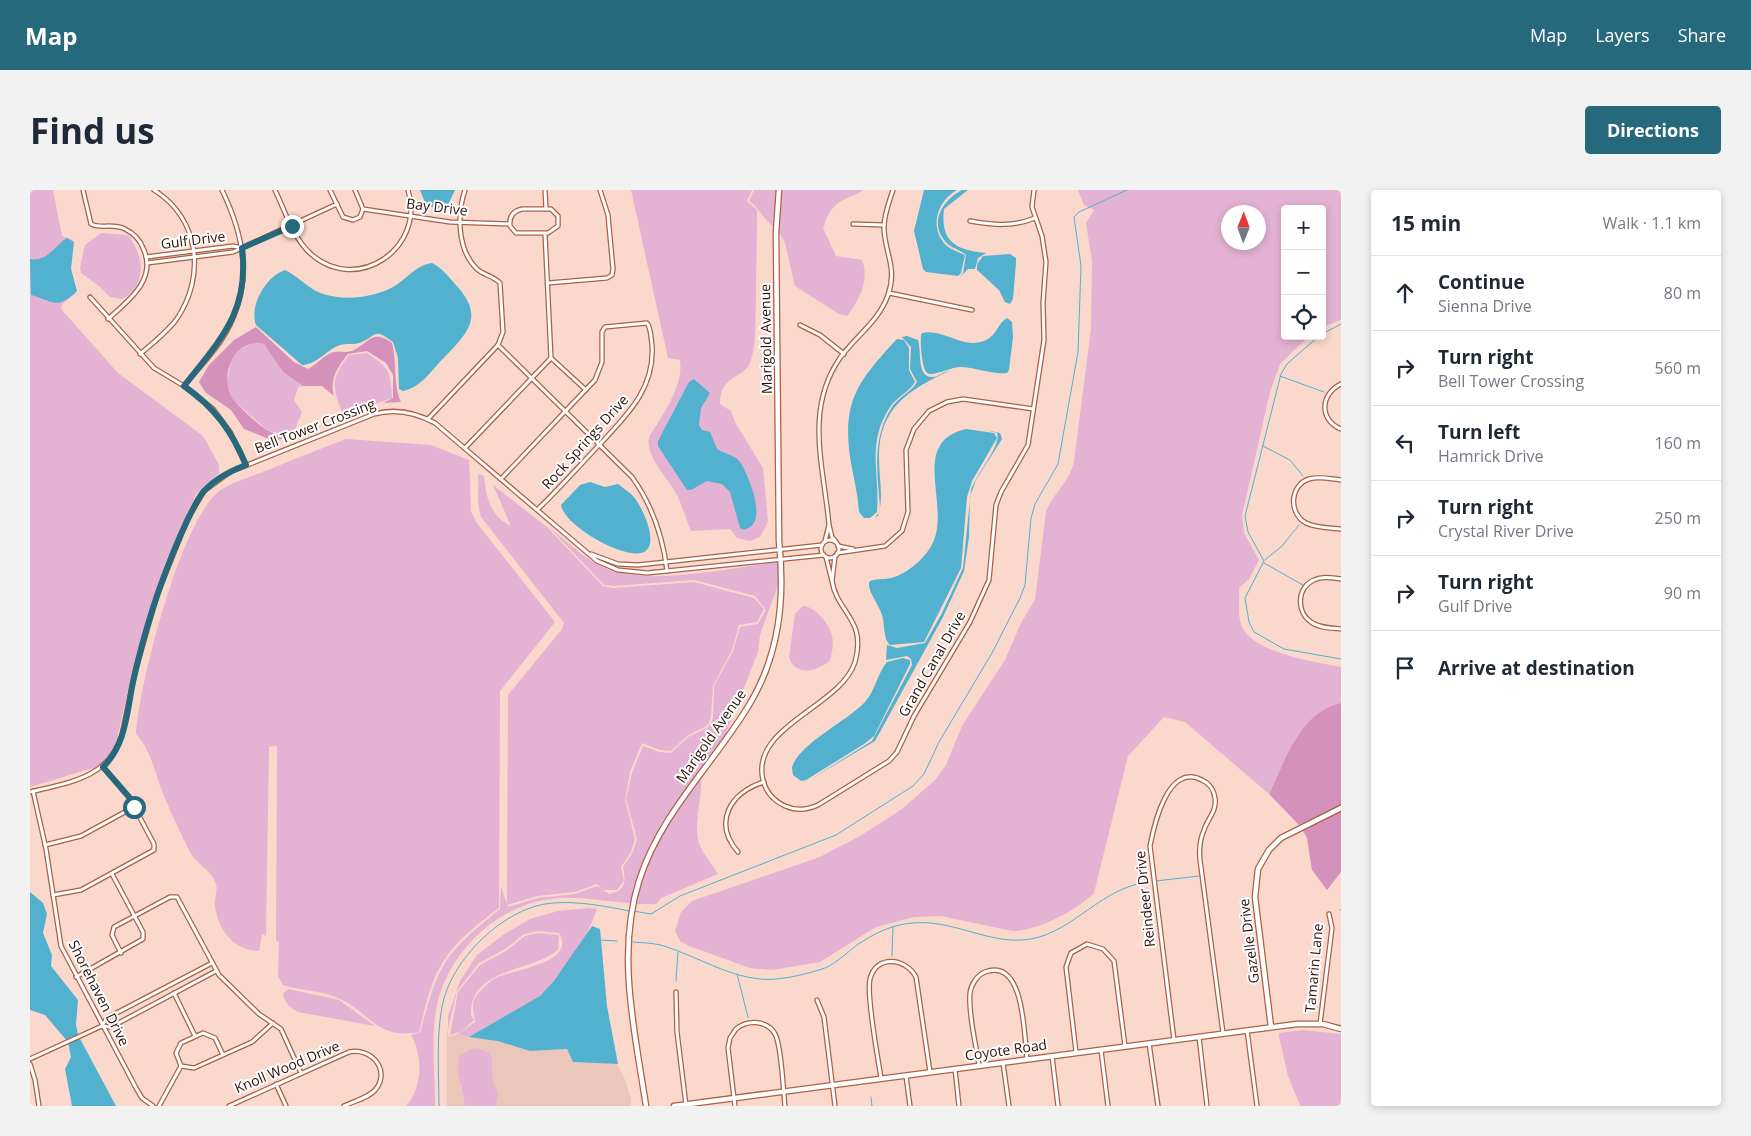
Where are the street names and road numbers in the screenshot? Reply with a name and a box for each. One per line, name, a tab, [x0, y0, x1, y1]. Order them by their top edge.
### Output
street label: Bay Drive	[405, 193, 469, 220]
street label: Gulf Drive	[160, 226, 226, 253]
street label: Marigold Avenue	[755, 284, 776, 394]
street label: Rock Springs Drive	[537, 390, 632, 493]
street label: Bell Tower Crossing	[252, 394, 378, 457]
street label: Grand Canal Drive	[894, 607, 970, 720]
street label: Marigold Avenue	[671, 685, 750, 786]
street label: Reindeer Drive	[1130, 850, 1159, 948]
street label: Gazelle Drive	[1234, 897, 1263, 985]
street label: Tamarin Lane	[1300, 923, 1327, 1013]
street label: Shorehaven Drive	[65, 937, 134, 1049]
street label: Coyote Road	[964, 1034, 1048, 1065]
street label: Knoll Wood Drive	[231, 1036, 342, 1097]

